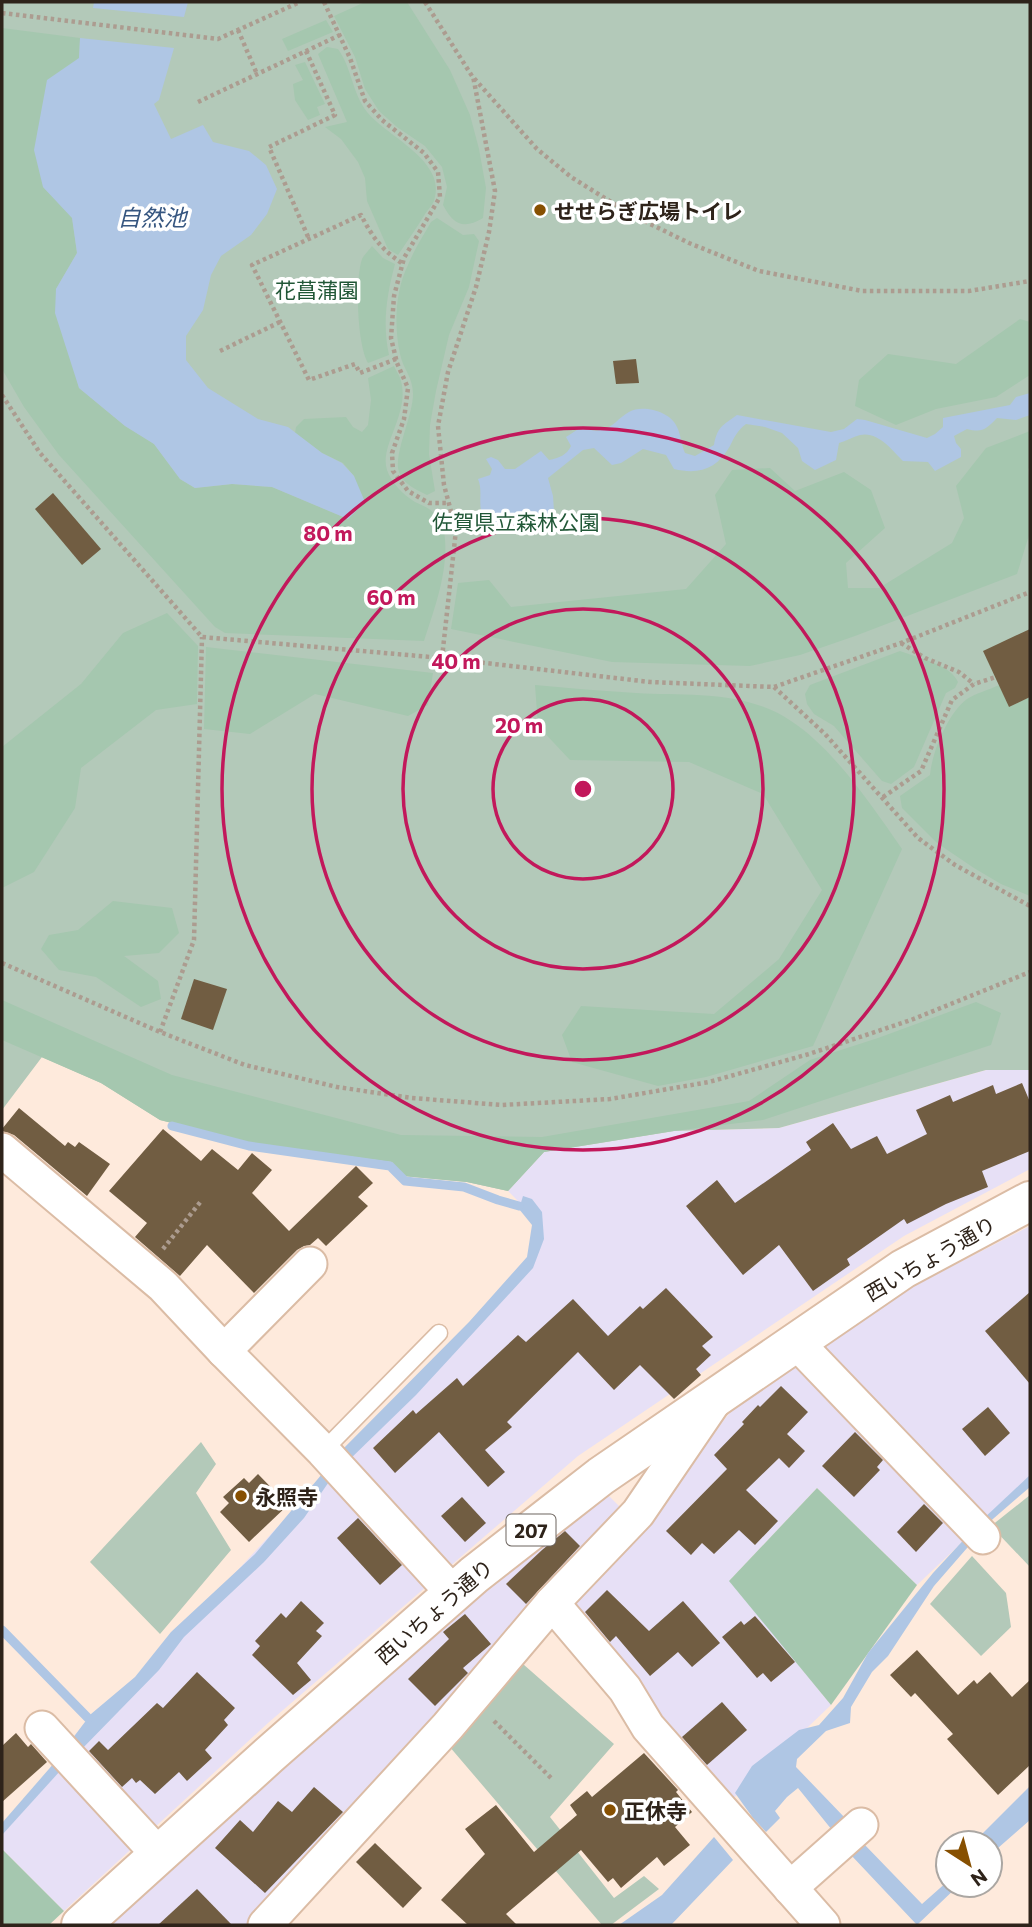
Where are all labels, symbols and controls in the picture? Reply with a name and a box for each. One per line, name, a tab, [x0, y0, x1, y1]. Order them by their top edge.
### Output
place label: せせらぎ広場トイレ	[554, 198, 743, 223]
marker: せせらぎ広場トイレ	[532, 202, 548, 218]
water label: 自然池	[118, 203, 189, 231]
park label: 花菖蒲園	[275, 277, 359, 302]
park label: 佐賀県立森林公園	[432, 509, 600, 534]
text: 80 m	[303, 520, 353, 545]
text: 60 m	[366, 584, 416, 609]
text: 40 m	[431, 648, 481, 673]
text: 20 m	[495, 712, 543, 737]
centre of rings	[571, 777, 595, 801]
street label: 西いちょう通り	[860, 1210, 1000, 1306]
place label: 永照寺	[255, 1484, 318, 1509]
marker: 永照寺	[233, 1488, 249, 1504]
road number: 207	[506, 1514, 556, 1546]
street label: 西いちょう通り	[370, 1553, 498, 1669]
place label: 正休寺	[624, 1798, 687, 1823]
marker: 正休寺	[602, 1802, 618, 1818]
north arrow	[934, 1829, 1004, 1899]
text: N	[967, 1865, 992, 1892]

